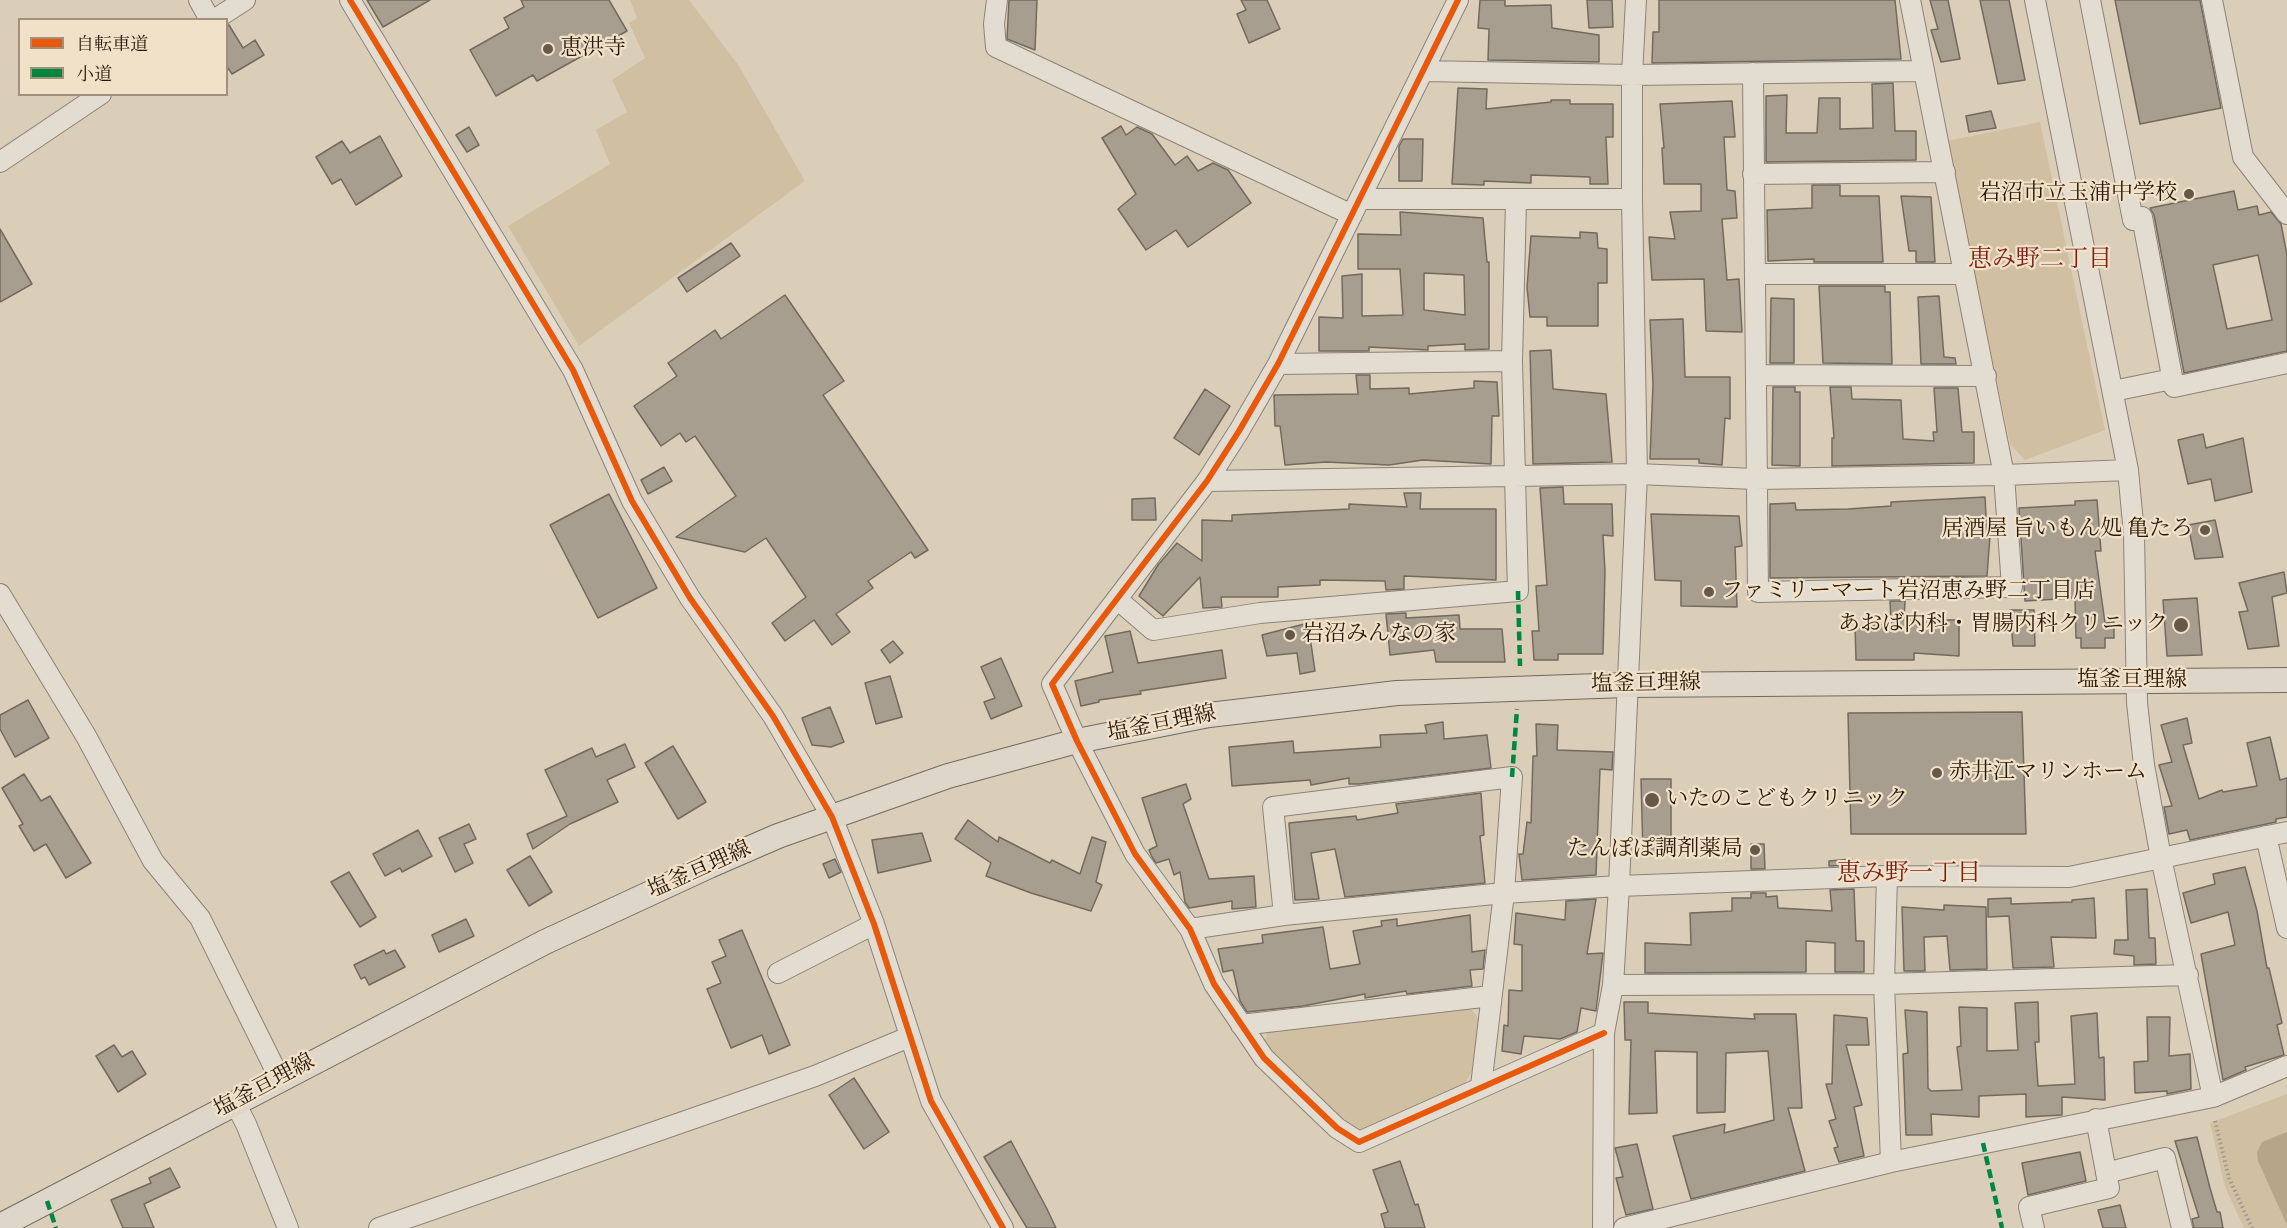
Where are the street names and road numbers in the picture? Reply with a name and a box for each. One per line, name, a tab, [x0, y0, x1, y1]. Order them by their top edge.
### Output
street label: 塩釜亘理線	[2077, 668, 2187, 694]
street label: 塩釜亘理線	[1591, 671, 1701, 699]
street label: 塩釜亘理線	[1105, 702, 1219, 748]
street label: 塩釜亘理線	[644, 837, 756, 905]
street label: 塩釜亘理線	[210, 1050, 320, 1124]

